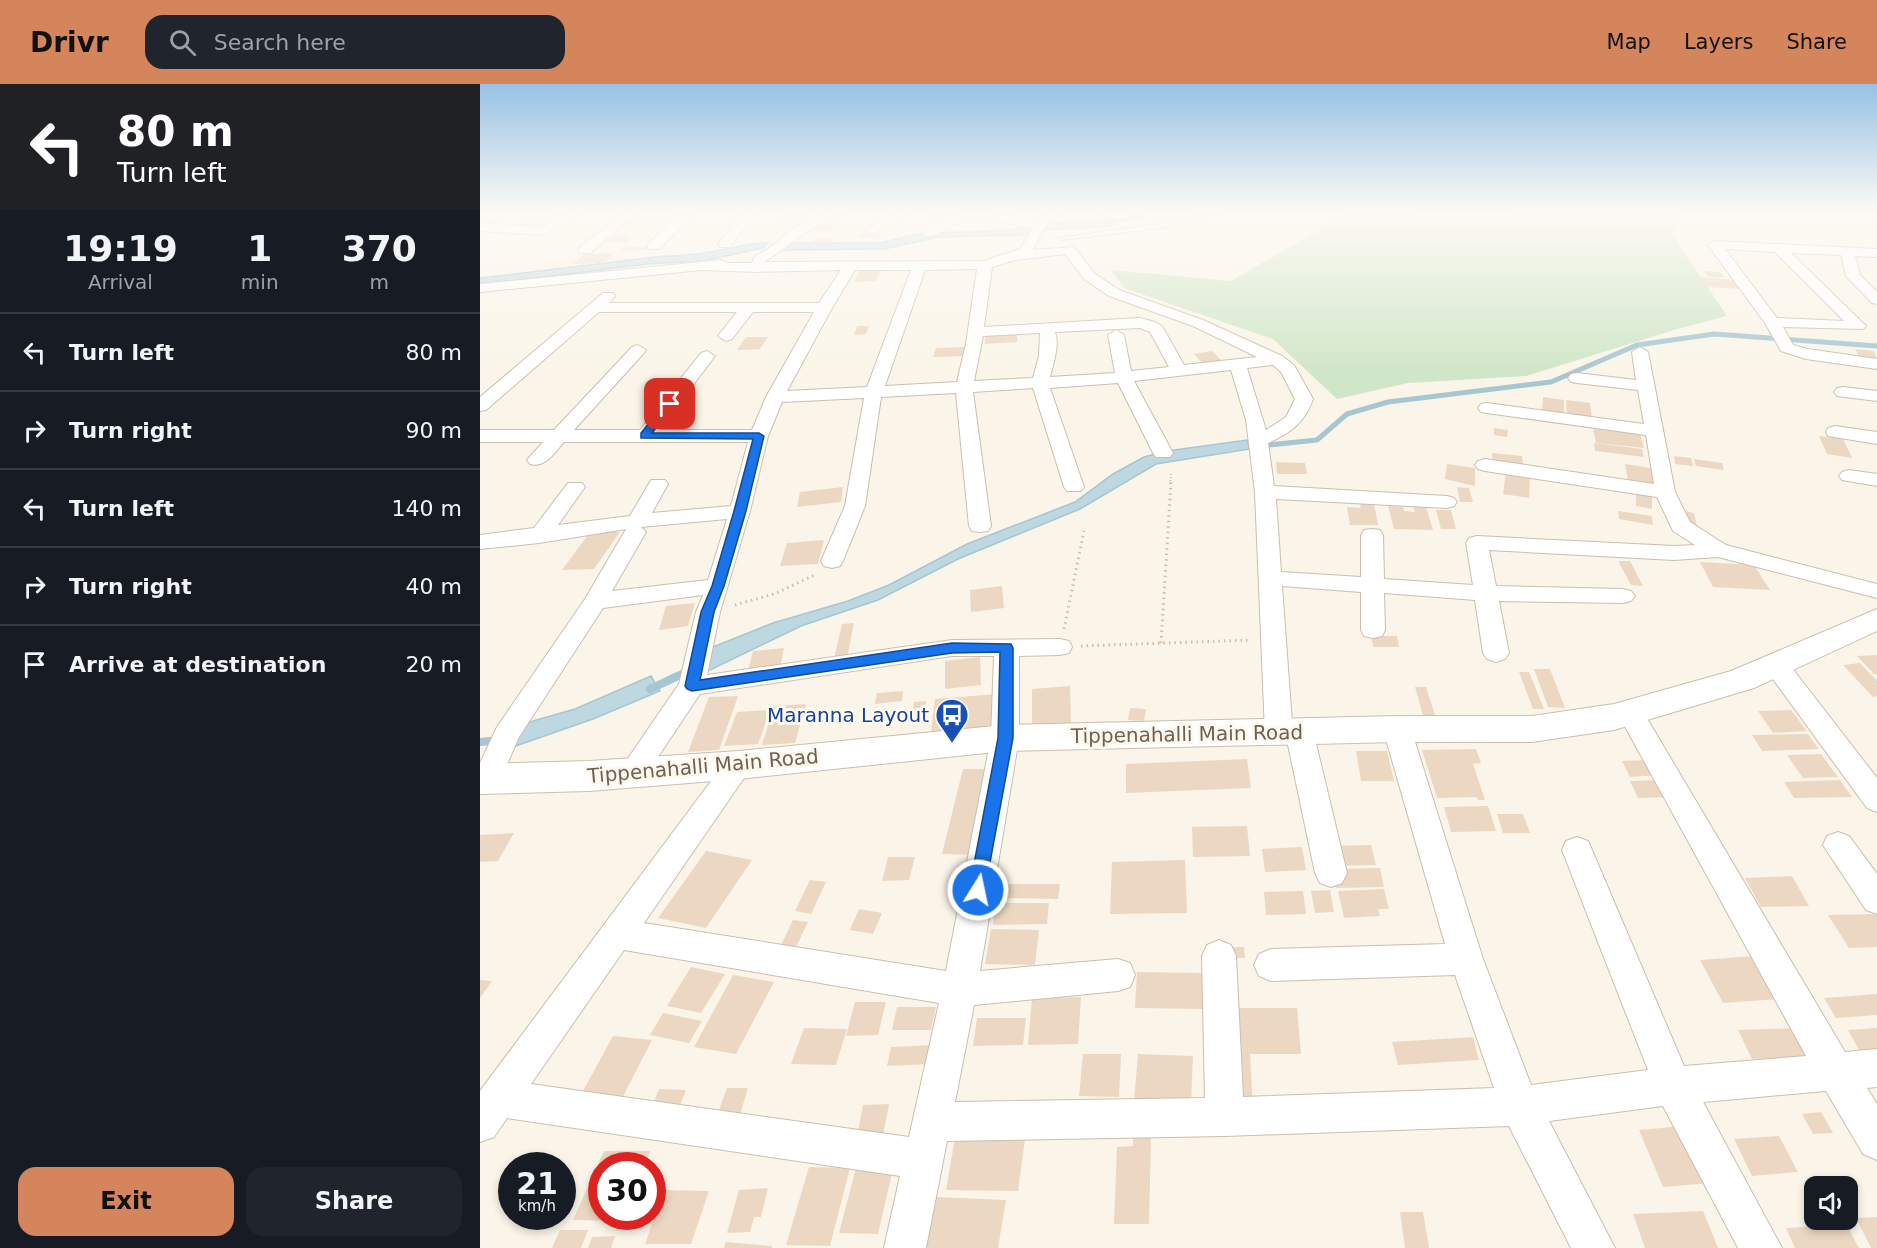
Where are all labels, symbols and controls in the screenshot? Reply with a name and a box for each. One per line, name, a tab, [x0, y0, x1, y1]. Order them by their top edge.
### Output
search box	[145, 15, 565, 69]
text: Drivr	[30, 26, 109, 59]
icon: search	[166, 26, 199, 59]
text: Search here	[214, 30, 346, 55]
text: Map	[1607, 30, 1651, 54]
text: Layers	[1684, 30, 1753, 54]
text: Share	[1786, 30, 1847, 54]
text: 80 m	[117, 107, 234, 156]
icon: left	[18, 108, 96, 186]
text: Turn left	[117, 157, 227, 188]
text: 19:19	[63, 228, 178, 269]
text: 1	[247, 228, 272, 269]
text: 370	[342, 228, 417, 269]
text: Arrival	[88, 270, 153, 294]
text: min	[241, 270, 279, 294]
text: m	[370, 270, 389, 294]
icon: left	[18, 336, 51, 369]
text: Turn left	[69, 340, 174, 365]
text: 80 m	[406, 340, 462, 365]
pin	[644, 378, 695, 429]
icon: arrive	[653, 387, 686, 420]
icon: right	[18, 414, 51, 447]
text: Turn right	[69, 418, 192, 443]
text: 90 m	[406, 418, 462, 443]
icon: left	[18, 492, 51, 525]
text: Turn left	[69, 496, 174, 521]
text: 140 m	[392, 496, 462, 521]
icon: right	[18, 570, 51, 603]
text: Turn right	[69, 574, 192, 599]
text: 40 m	[406, 574, 462, 599]
icon: arrive	[18, 648, 51, 681]
text: Arrive at destination	[69, 652, 326, 677]
text: 20 m	[406, 652, 462, 677]
bus stop icon: Maranna Layout	[934, 697, 970, 744]
place label: Maranna Layout	[767, 703, 929, 727]
street label: Tippenahalli Main Road	[1070, 720, 1303, 748]
street label: Tippenahalli Main Road	[585, 744, 820, 788]
position arrow	[946, 858, 1010, 922]
speed limit sign: 30	[588, 1152, 666, 1230]
text: 21	[516, 1166, 558, 1201]
button: Exit	[18, 1167, 234, 1236]
button: Share	[246, 1167, 462, 1236]
map controls	[1804, 1176, 1858, 1230]
button: sound	[1804, 1176, 1858, 1230]
text: km/h	[518, 1197, 556, 1215]

